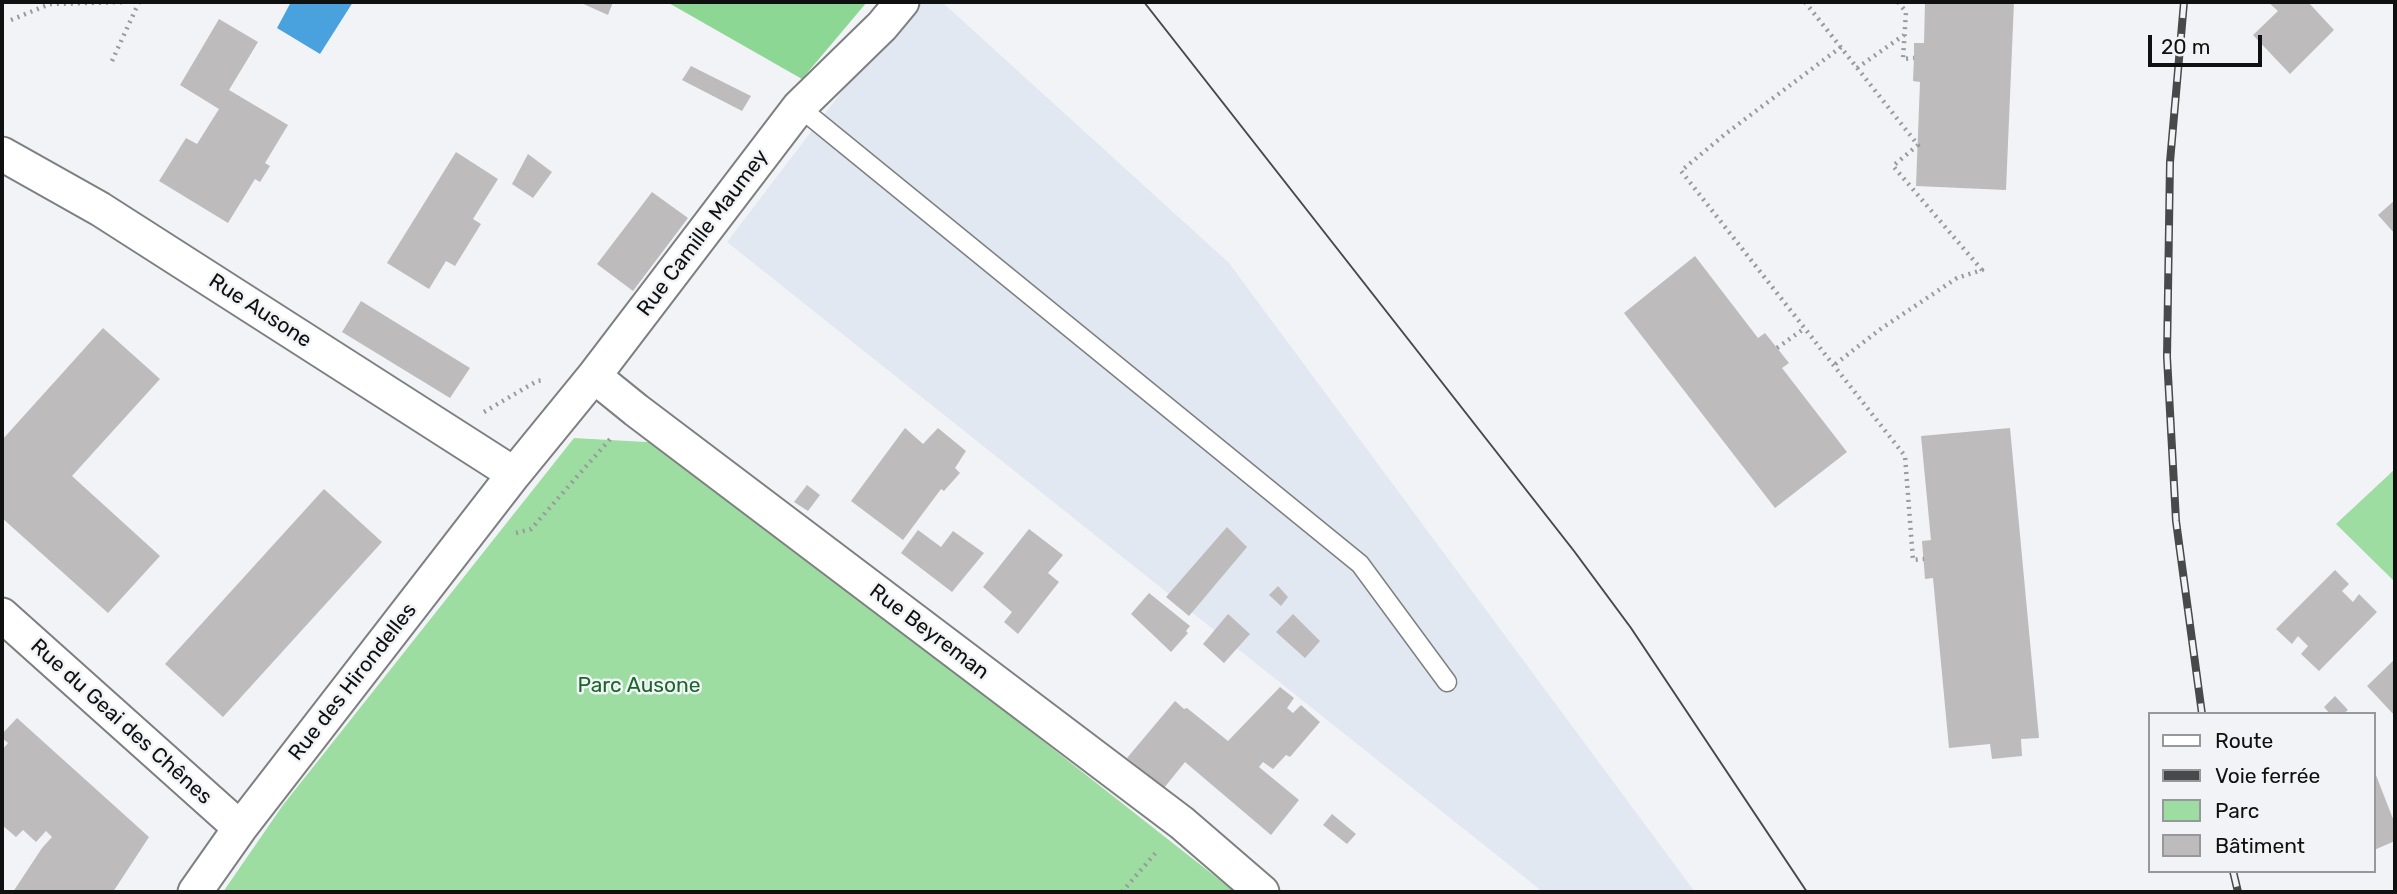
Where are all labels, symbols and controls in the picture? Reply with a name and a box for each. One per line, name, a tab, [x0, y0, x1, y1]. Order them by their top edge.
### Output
scale bar	[2152, 21, 2266, 65]
text: 20 m	[2161, 34, 2210, 59]
street label: Rue Camille Maumey	[632, 145, 774, 321]
street label: Rue Ausone	[204, 269, 316, 353]
street label: Rue Beyreman	[864, 579, 994, 685]
street label: Rue des Hirondelles	[284, 598, 422, 766]
street label: Rue du Geai des Chênes	[25, 634, 217, 810]
park label: Parc Ausone	[577, 673, 701, 699]
legend	[2148, 712, 2376, 873]
text: Route	[2215, 728, 2273, 753]
text: Voie ferrée	[2215, 763, 2320, 788]
text: Parc	[2215, 798, 2259, 823]
text: Bâtiment	[2215, 833, 2305, 858]

